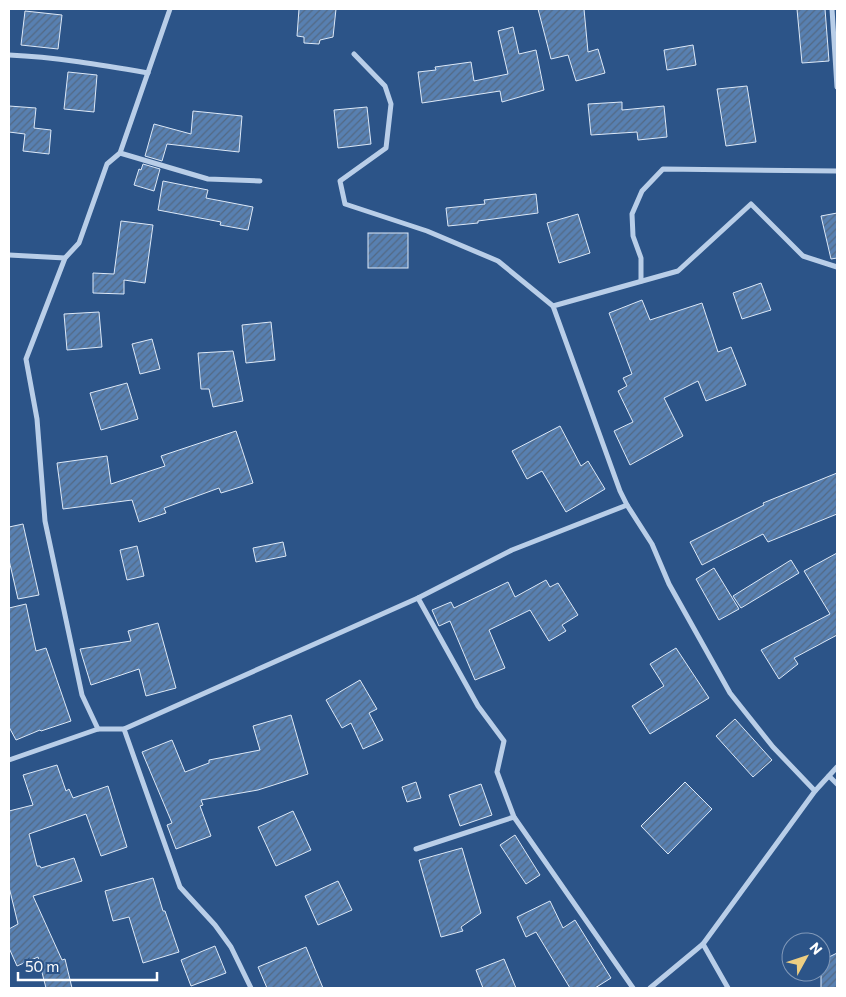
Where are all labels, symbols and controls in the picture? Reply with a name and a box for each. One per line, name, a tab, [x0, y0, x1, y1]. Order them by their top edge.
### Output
north arrow	[781, 932, 831, 982]
text: N	[806, 939, 826, 958]
scale bar	[18, 950, 156, 982]
text: 50 m	[25, 957, 59, 975]

